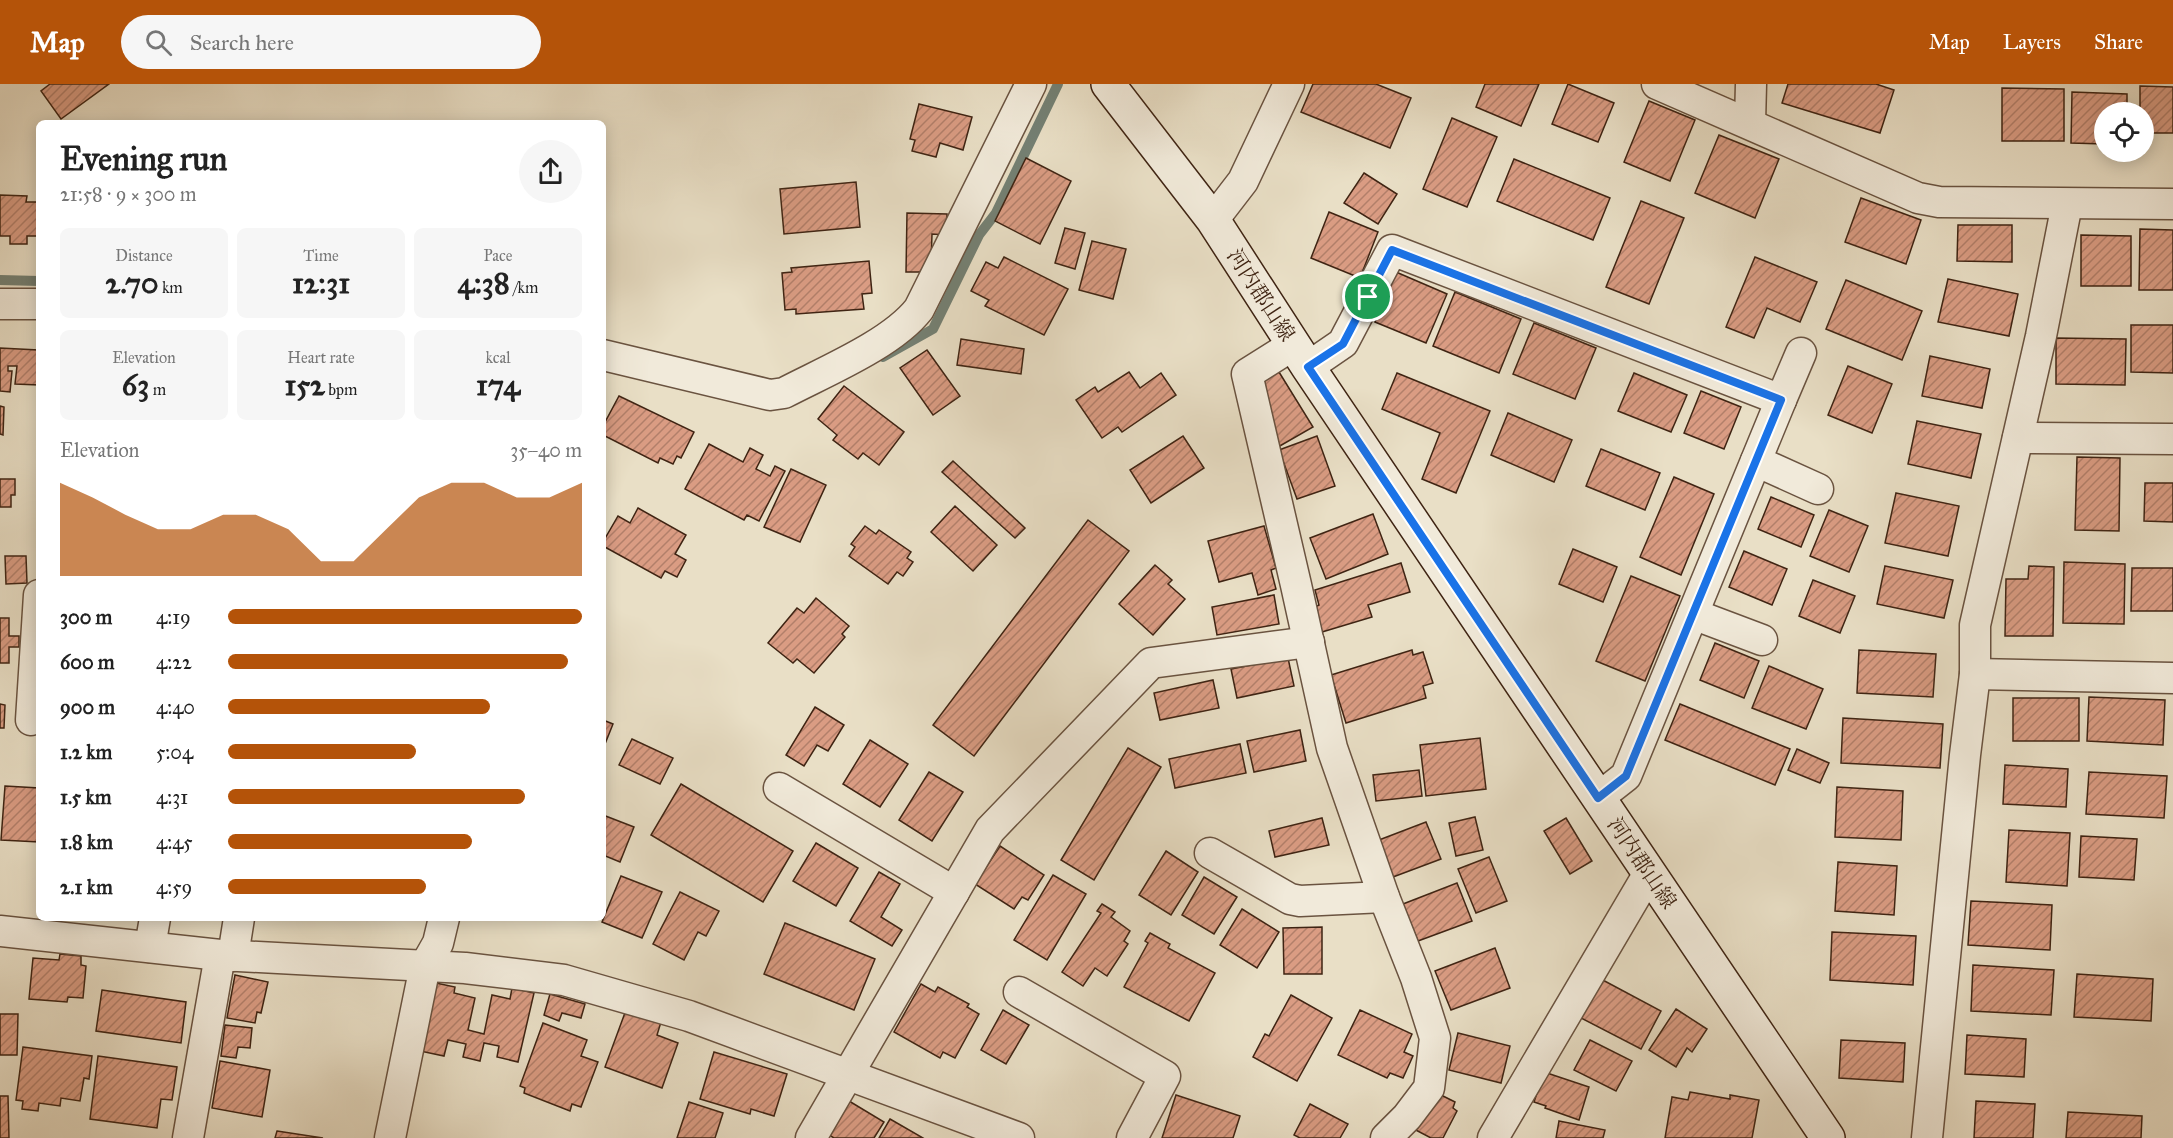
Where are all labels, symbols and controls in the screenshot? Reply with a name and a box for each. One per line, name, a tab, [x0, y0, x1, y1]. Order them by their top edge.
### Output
search box	[121, 15, 541, 69]
text: Map	[30, 25, 85, 60]
icon: search	[142, 26, 175, 59]
text: Search here	[190, 29, 294, 56]
text: Map	[1929, 29, 1970, 55]
text: Layers	[2003, 29, 2061, 55]
text: Share	[2094, 29, 2143, 55]
map controls	[2094, 102, 2154, 162]
button: locate	[2094, 102, 2154, 162]
text: Evening run	[60, 139, 227, 179]
button: share	[519, 140, 582, 203]
text: 21:58 · 9 × 300 m	[60, 182, 197, 206]
street label: 河内郡山線	[1222, 244, 1300, 346]
text: Distance	[115, 246, 173, 265]
text: Time	[303, 246, 339, 265]
text: Pace	[483, 246, 513, 265]
text: 2.70	[105, 265, 158, 301]
text: 12:31	[292, 265, 350, 301]
text: 4:38	[458, 265, 510, 301]
pin	[1342, 271, 1393, 322]
text: km	[158, 278, 183, 297]
text: /km	[510, 278, 538, 297]
icon: arrive	[1351, 280, 1384, 313]
text: Elevation	[112, 348, 176, 367]
text: Heart rate	[287, 348, 355, 367]
text: kcal	[485, 348, 511, 367]
text: 63	[122, 367, 149, 403]
text: 152	[285, 367, 325, 403]
text: 174	[476, 367, 520, 403]
text: m	[149, 380, 166, 399]
text: bpm	[325, 380, 357, 399]
text: Elevation	[60, 438, 139, 462]
text: 35–40 m	[510, 438, 582, 462]
text: 300 m	[60, 605, 112, 629]
text: 4:19	[156, 605, 191, 629]
text: 600 m	[60, 650, 115, 674]
text: 4:22	[156, 650, 192, 674]
text: 900 m	[60, 695, 115, 719]
text: 4:40	[156, 695, 195, 719]
text: 1.2 km	[60, 740, 112, 764]
text: 5:04	[156, 740, 193, 764]
text: 1.5 km	[60, 785, 111, 809]
text: 4:31	[156, 785, 188, 809]
street label: 河内郡山線	[1602, 812, 1682, 914]
text: 1.8 km	[60, 830, 113, 854]
text: 4:45	[156, 830, 193, 854]
text: 2.1 km	[60, 875, 113, 899]
text: 4:59	[156, 875, 192, 899]

